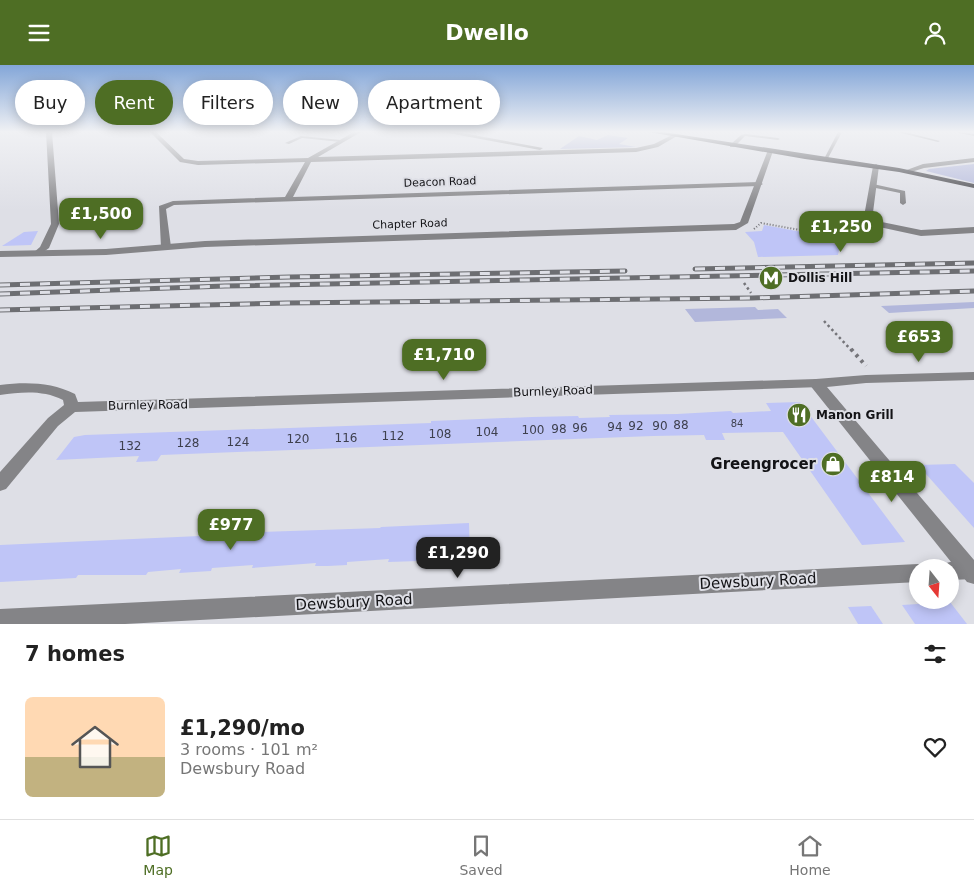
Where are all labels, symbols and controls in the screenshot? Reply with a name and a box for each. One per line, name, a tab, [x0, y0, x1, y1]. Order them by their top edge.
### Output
icon: menu	[25, 19, 53, 47]
icon: person	[921, 19, 949, 47]
text: Dwello	[445, 20, 529, 45]
chip: Buy	[15, 80, 85, 125]
chip: Rent	[95, 80, 173, 125]
chip: Filters	[183, 80, 273, 125]
chip: New	[283, 80, 358, 125]
chip: Apartment	[368, 80, 500, 125]
street label: Deacon Road	[403, 174, 477, 190]
pin: £1,500	[60, 197, 142, 240]
text: £1,500	[70, 204, 132, 223]
pin: £1,250	[800, 211, 882, 253]
street label: Chapter Road	[372, 216, 448, 232]
text: £1,250	[810, 217, 872, 236]
metro station icon: Dollis Hill	[758, 265, 784, 291]
place label: Dollis Hill	[788, 271, 852, 285]
pin: £653	[889, 321, 949, 363]
text: £653	[897, 327, 941, 346]
pin: £1,710	[403, 339, 485, 381]
text: £1,710	[413, 345, 475, 364]
street label: Burnley Road	[513, 383, 593, 399]
street label: Burnley Road	[108, 397, 188, 413]
restaurant icon: Manon Grill	[786, 402, 812, 428]
place label: Manon Grill	[816, 408, 894, 422]
house number: 88	[673, 418, 689, 432]
house number: 84	[731, 418, 743, 429]
house number: 92	[628, 419, 644, 433]
house number: 90	[652, 419, 668, 433]
house number: 94	[607, 420, 623, 434]
house number: 96	[572, 421, 588, 435]
house number: 98	[551, 422, 567, 436]
house number: 100	[522, 423, 544, 437]
house number: 104	[476, 425, 498, 439]
house number: 108	[429, 427, 451, 441]
house number: 112	[382, 429, 404, 443]
house number: 116	[335, 431, 357, 445]
house number: 120	[287, 432, 309, 446]
house number: 124	[227, 435, 249, 449]
house number: 128	[177, 436, 199, 450]
house number: 132	[119, 439, 141, 453]
shop icon: Greengrocer	[820, 451, 846, 477]
place label: Greengrocer	[710, 455, 817, 473]
pin: £814	[862, 461, 922, 503]
text: £814	[870, 467, 914, 486]
pin: £977	[201, 509, 261, 551]
text: £977	[209, 515, 253, 534]
pin: £1,290	[417, 537, 499, 579]
text: £1,290	[427, 543, 489, 562]
north arrow	[909, 559, 959, 609]
map controls	[909, 559, 959, 609]
street label: Dewsbury Road	[699, 569, 817, 593]
street label: Dewsbury Road	[295, 590, 413, 614]
icon: filters	[921, 640, 949, 668]
text: 7 homes	[25, 642, 125, 666]
text: £1,290/mo	[180, 716, 305, 740]
icon: home	[65, 717, 125, 777]
icon: heart	[921, 733, 949, 761]
text: 3 rooms · 101 m²	[180, 740, 318, 759]
text: Dewsbury Road	[180, 759, 305, 778]
tab: Map	[143, 832, 173, 878]
tab: Saved	[459, 832, 503, 878]
tab: Home	[789, 832, 831, 878]

